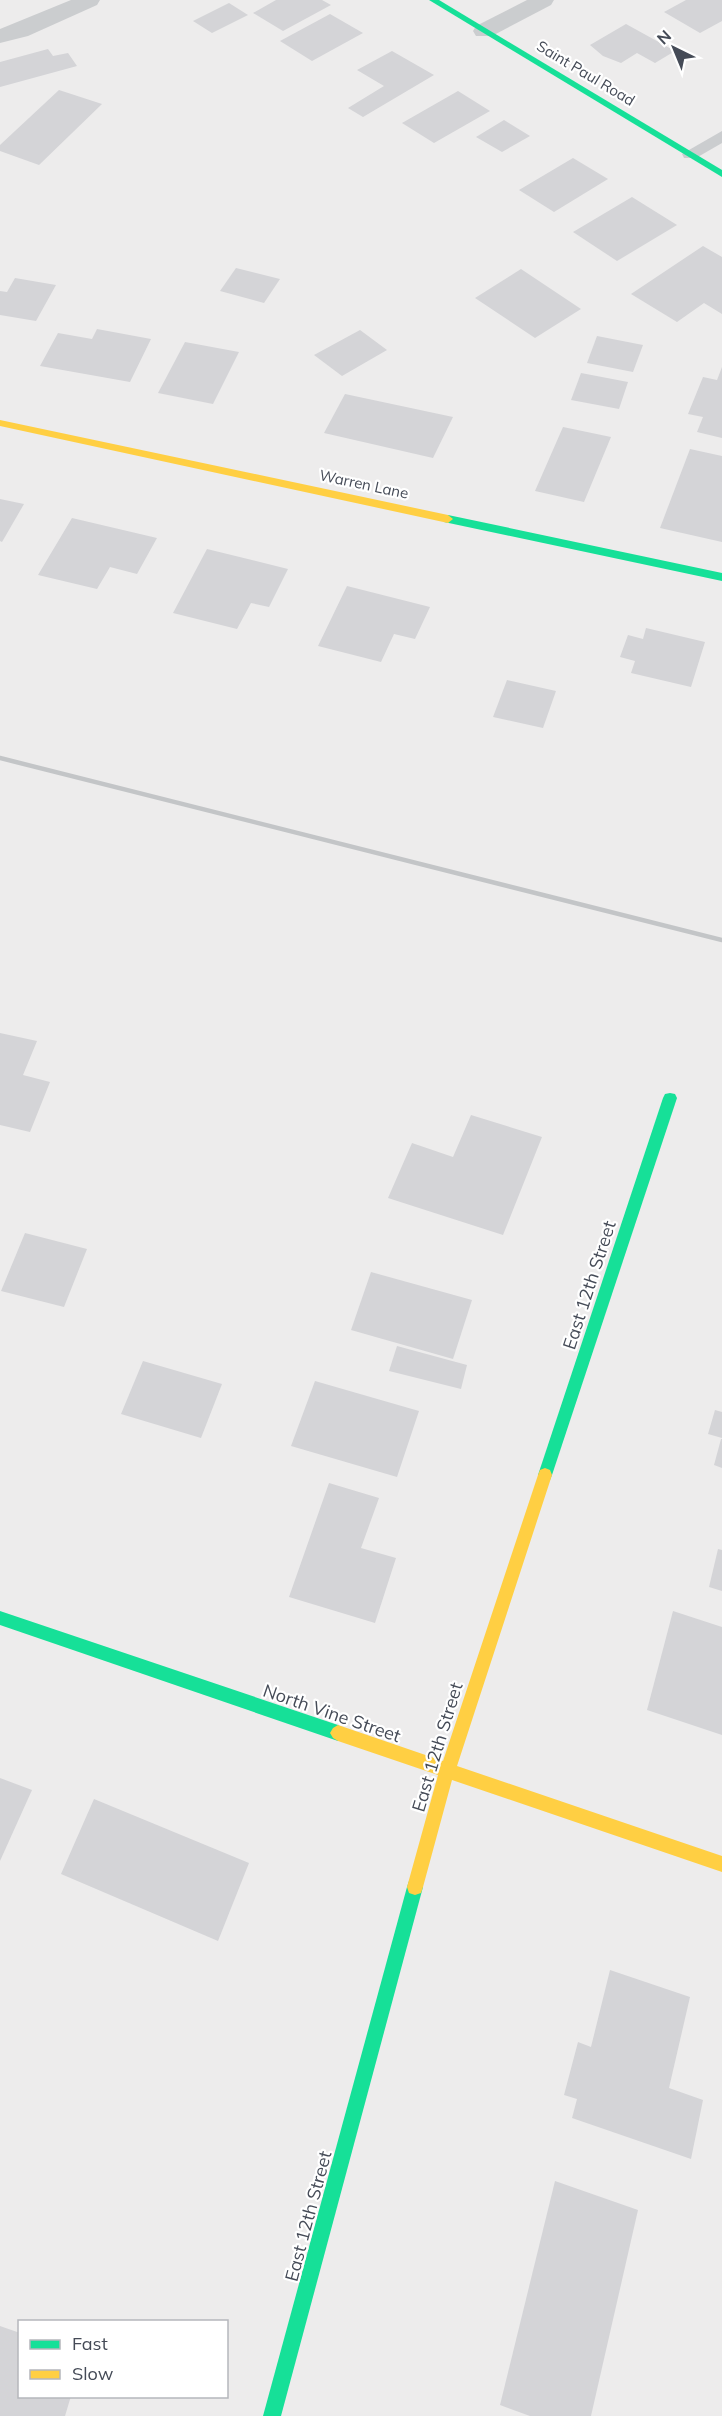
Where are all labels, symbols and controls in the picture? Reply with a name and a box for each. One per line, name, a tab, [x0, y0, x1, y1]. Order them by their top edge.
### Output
north arrow	[644, 18, 704, 78]
text: N	[653, 26, 675, 48]
street label: Saint Paul Road	[533, 36, 639, 110]
street label: Warren Lane	[318, 465, 410, 503]
street label: East 12th Street	[557, 1218, 621, 1352]
street label: North Vine Street	[260, 1679, 404, 1747]
street label: East 12th Street	[406, 1680, 468, 1814]
street label: East 12th Street	[280, 2148, 336, 2284]
legend	[18, 2320, 228, 2398]
text: Fast	[72, 2332, 108, 2355]
text: Slow	[72, 2362, 114, 2385]

